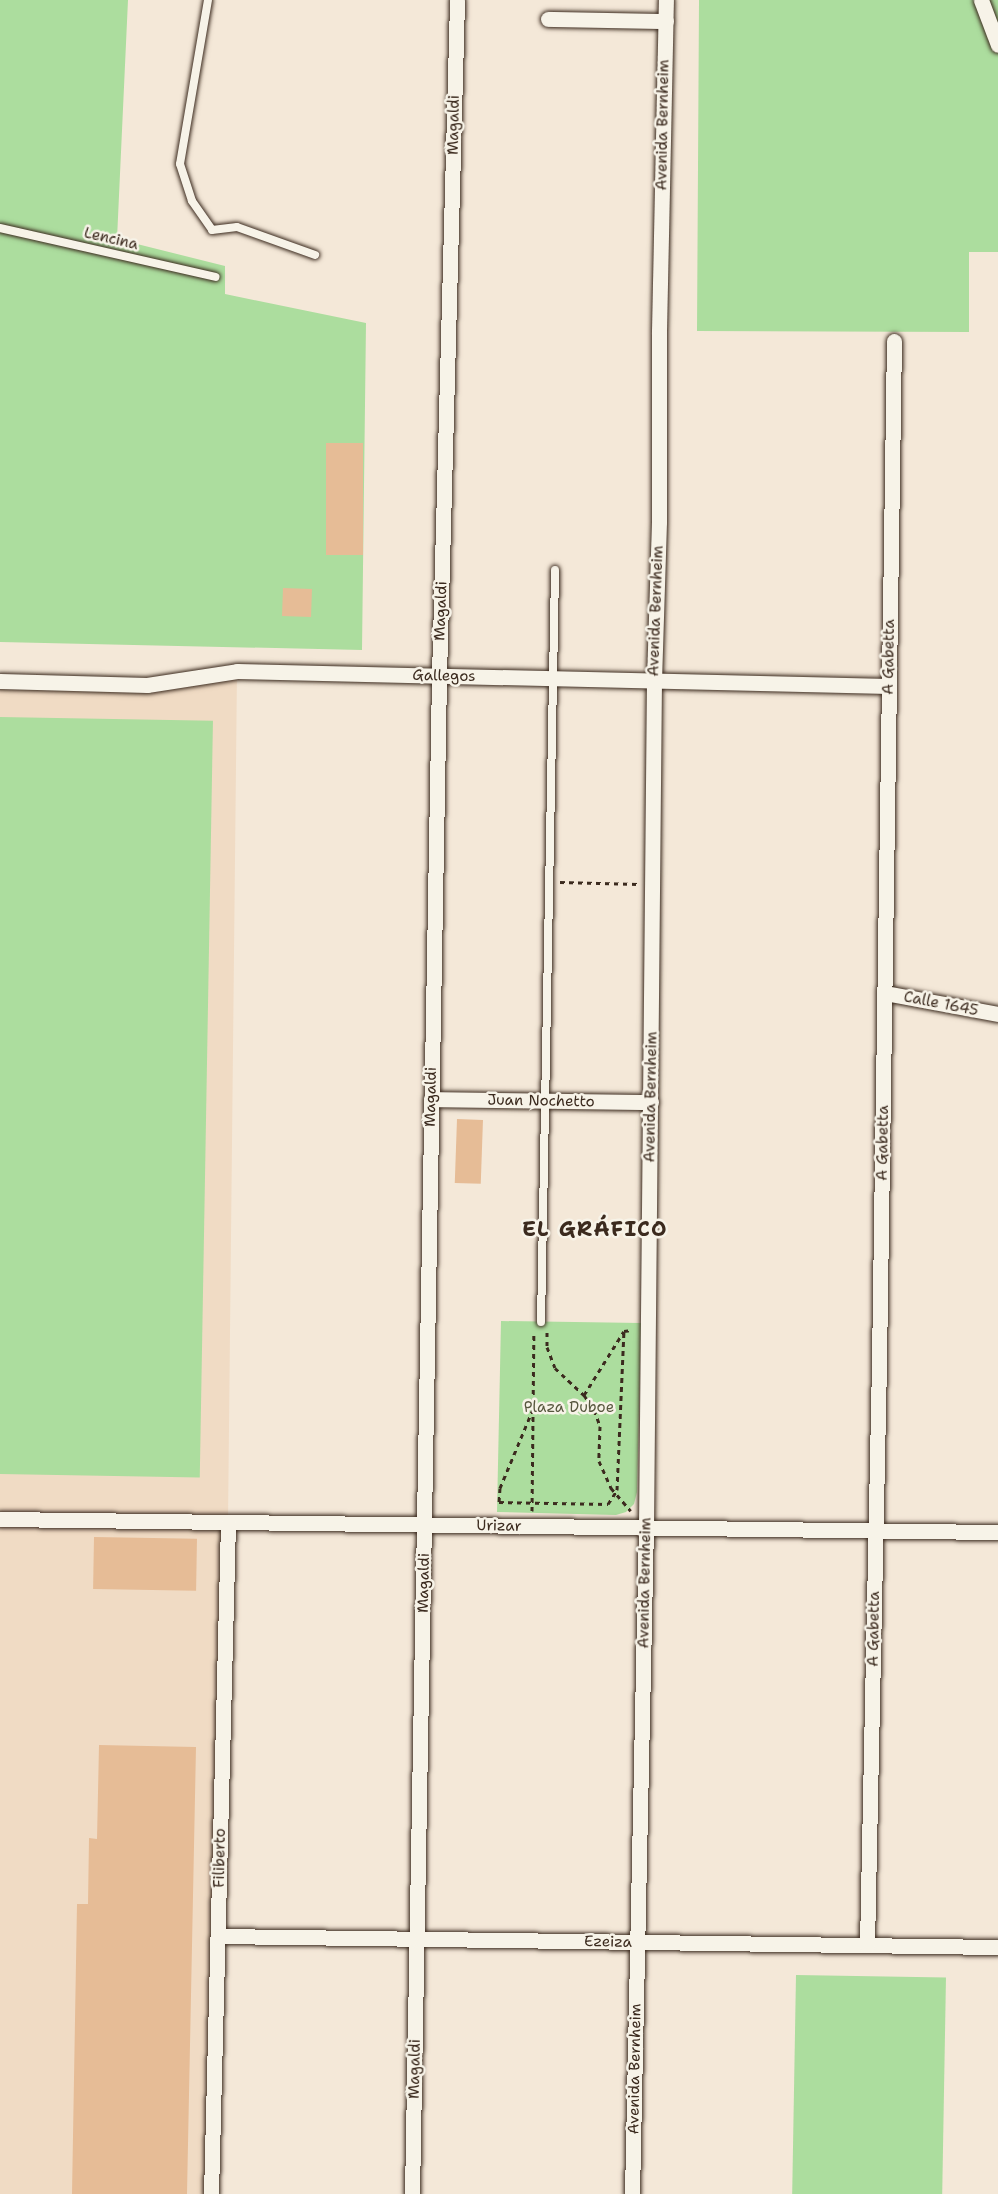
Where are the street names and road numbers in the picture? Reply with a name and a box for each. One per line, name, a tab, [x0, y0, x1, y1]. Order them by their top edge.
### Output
street label: Avenida Bernheim	[653, 59, 673, 191]
street label: Magaldi	[444, 95, 464, 155]
street label: Lencina	[82, 224, 140, 254]
street label: Avenida Bernheim	[645, 545, 667, 677]
street label: Magaldi	[431, 581, 451, 641]
street label: A Gabetta	[879, 619, 899, 695]
street label: Gallegos	[412, 666, 476, 686]
street label: Calle 1645	[902, 988, 980, 1020]
street label: Avenida Bernheim	[641, 1031, 661, 1163]
street label: Magaldi	[421, 1067, 441, 1127]
street label: Juan Nochetto	[487, 1091, 595, 1111]
street label: A Gabetta	[873, 1105, 893, 1181]
street label: Urizar	[476, 1517, 522, 1535]
street label: Avenida Bernheim	[635, 1517, 655, 1649]
street label: Magaldi	[414, 1553, 434, 1613]
street label: A Gabetta	[864, 1591, 884, 1667]
street label: Filiberto	[210, 1828, 230, 1888]
street label: Ezeiza	[584, 1933, 632, 1951]
street label: Avenida Bernheim	[625, 2003, 645, 2135]
street label: Magaldi	[405, 2039, 425, 2099]

